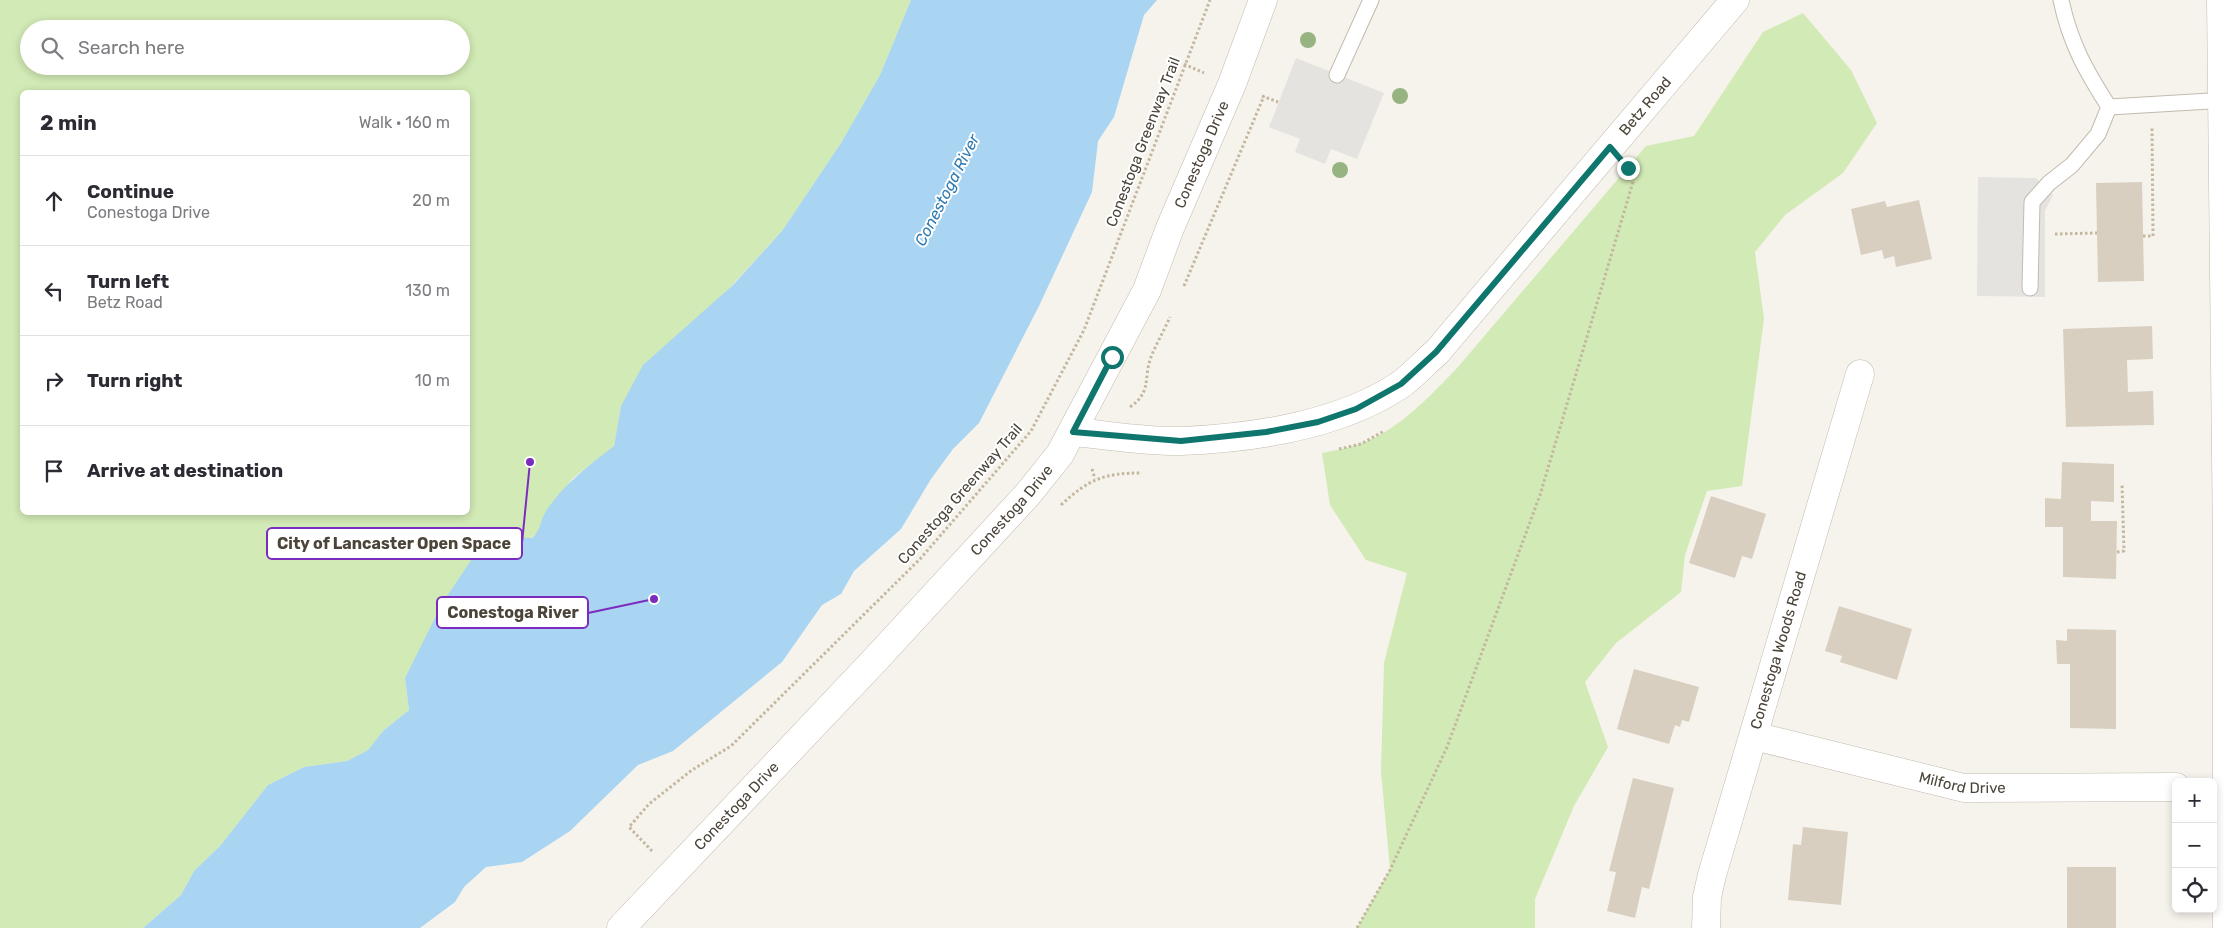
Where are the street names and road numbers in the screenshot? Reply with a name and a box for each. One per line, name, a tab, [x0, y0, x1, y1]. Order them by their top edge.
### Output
street label: Conestoga Greenway Trail	[1102, 55, 1184, 229]
street label: Betz Road	[1615, 73, 1675, 139]
street label: Conestoga Drive	[1171, 98, 1233, 211]
street label: Conestoga Greenway Trail	[894, 420, 1026, 568]
street label: Conestoga Drive	[967, 461, 1057, 559]
street label: Conestoga Woods Road	[1747, 569, 1810, 731]
street label: Conestoga Drive	[690, 758, 783, 854]
street label: Milford Drive	[1917, 768, 2006, 797]

